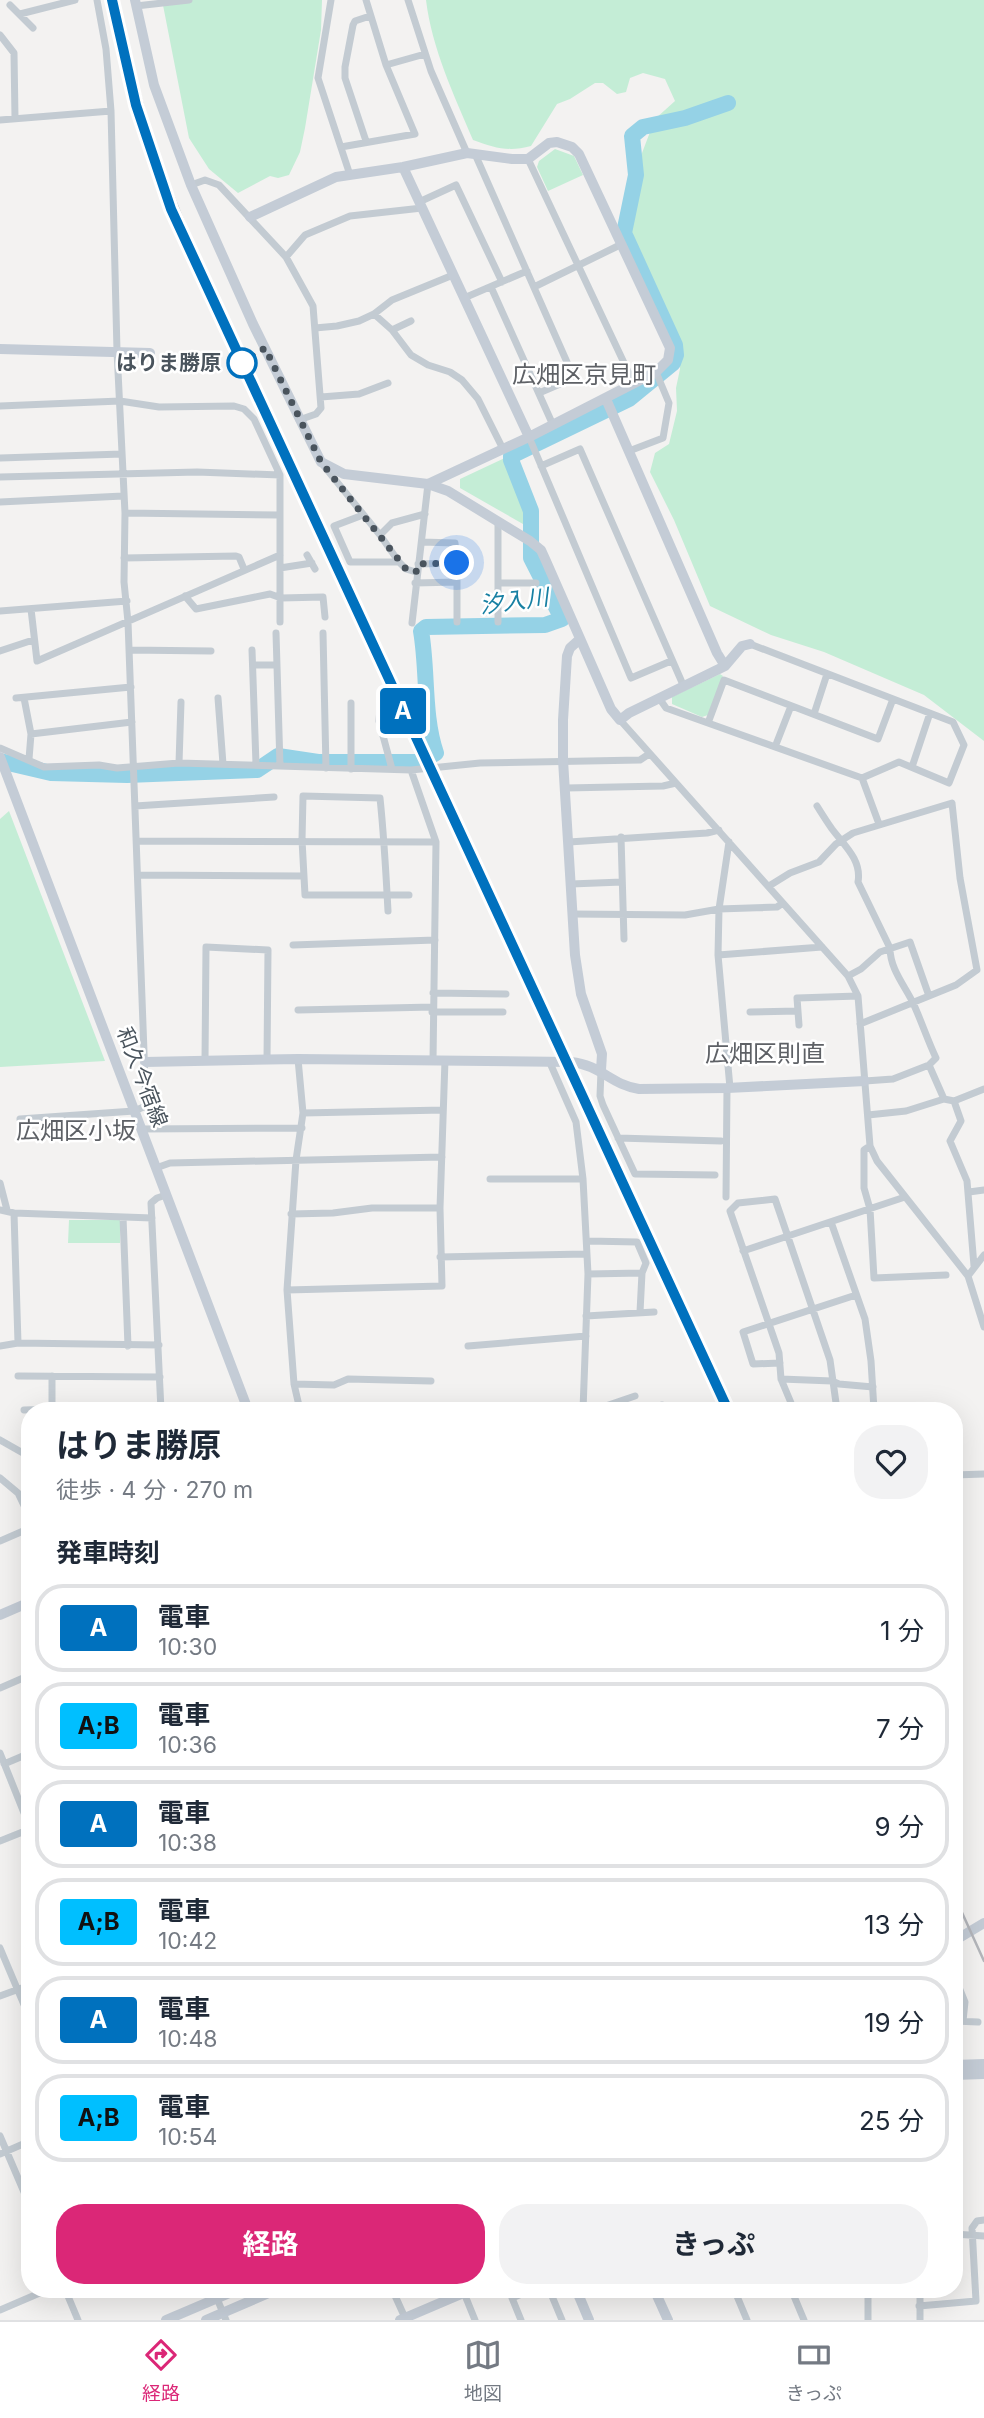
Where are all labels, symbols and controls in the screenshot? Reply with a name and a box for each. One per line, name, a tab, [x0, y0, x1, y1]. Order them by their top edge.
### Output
marker: はりま勝原	[227, 348, 257, 378]
place label: はりま勝原	[116, 350, 221, 375]
district label: 広畑区京見町	[512, 360, 656, 389]
your location	[439, 545, 474, 580]
water label: 汐入川	[478, 583, 553, 619]
line badge: A	[380, 688, 426, 734]
text: A	[394, 696, 412, 725]
street label: 和久今宿線	[112, 1023, 173, 1130]
district label: 広畑区則直	[705, 1039, 825, 1068]
district label: 広畑区小坂	[16, 1116, 136, 1145]
text: はりま勝原	[56, 1425, 221, 1465]
button: heart	[854, 1425, 928, 1499]
text: 徒歩 · 4 分 · 270 m	[56, 1476, 253, 1504]
text: 発車時刻	[56, 1537, 160, 1568]
text: 電車	[158, 1601, 210, 1632]
text: A	[90, 1613, 107, 1642]
text: 1 分	[880, 1615, 924, 1646]
text: 10:30	[158, 1633, 217, 1661]
text: 電車	[158, 1699, 210, 1730]
text: A;B	[77, 1711, 120, 1740]
text: 7 分	[876, 1713, 924, 1744]
text: 10:36	[158, 1731, 217, 1759]
text: 電車	[158, 1797, 210, 1828]
text: A	[90, 1809, 107, 1838]
text: 9 分	[875, 1811, 924, 1842]
text: 10:38	[158, 1829, 217, 1857]
text: 電車	[158, 1895, 210, 1926]
text: A;B	[77, 1907, 120, 1936]
text: 13 分	[864, 1909, 924, 1940]
text: 10:42	[158, 1927, 217, 1955]
text: 電車	[158, 1993, 210, 2024]
text: A	[90, 2005, 107, 2034]
text: 19 分	[864, 2007, 924, 2038]
text: 10:48	[158, 2025, 218, 2053]
text: 電車	[158, 2091, 210, 2122]
text: A;B	[77, 2103, 120, 2132]
text: 25 分	[859, 2105, 924, 2136]
text: 10:54	[158, 2123, 217, 2151]
button: 経路	[56, 2204, 485, 2284]
button: きっぷ	[499, 2204, 928, 2284]
tab: 経路	[142, 2336, 180, 2405]
tab: 地図	[464, 2336, 502, 2405]
tab: きっぷ	[786, 2336, 842, 2405]

